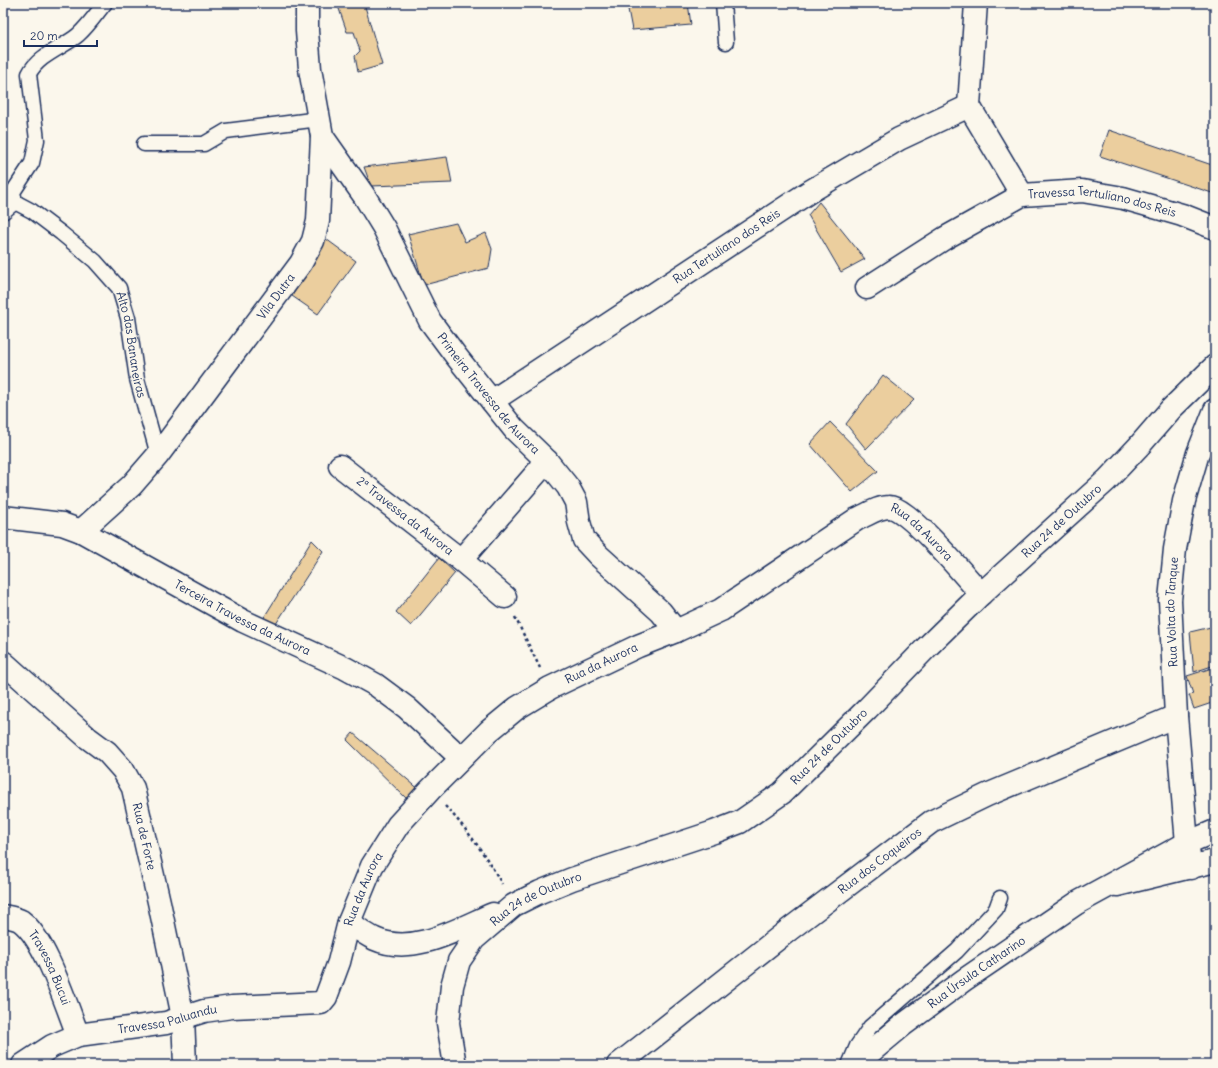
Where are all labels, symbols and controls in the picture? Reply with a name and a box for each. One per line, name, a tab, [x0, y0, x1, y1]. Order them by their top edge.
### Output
scale bar	[24, 22, 97, 48]
text: 20 m	[30, 28, 58, 43]
street label: Travessa Tertuliano dos Reis	[1027, 183, 1178, 220]
street label: Rua Tertuliano dos Reis	[670, 205, 783, 287]
street label: Vila Dutra	[254, 270, 298, 322]
street label: Alto das Bananeiras	[113, 290, 150, 399]
street label: Primeira Travessa de Aurora	[434, 330, 543, 457]
street label: 2ª Travessa da Aurora	[354, 473, 457, 558]
street label: Rua 24 de Outubro	[1018, 481, 1104, 561]
street label: Rua da Aurora	[888, 500, 956, 564]
street label: Rua Volta do Tanque	[1162, 556, 1181, 668]
street label: Terceira Travessa da Aurora	[172, 576, 313, 658]
street label: Rua da Aurora	[562, 639, 640, 687]
street label: Rua 24 de Outubro	[787, 705, 870, 788]
street label: Rua de Forte	[130, 801, 160, 872]
street label: Rua dos Coqueiros	[835, 824, 924, 897]
street label: Rua da Aurora	[340, 849, 386, 927]
street label: Rua 24 de Outubro	[487, 868, 584, 929]
street label: Travessa Bucui	[26, 927, 74, 1007]
street label: Rua Úrsula Catharino	[924, 932, 1028, 1011]
street label: Travessa Paluandu	[117, 1001, 218, 1036]

